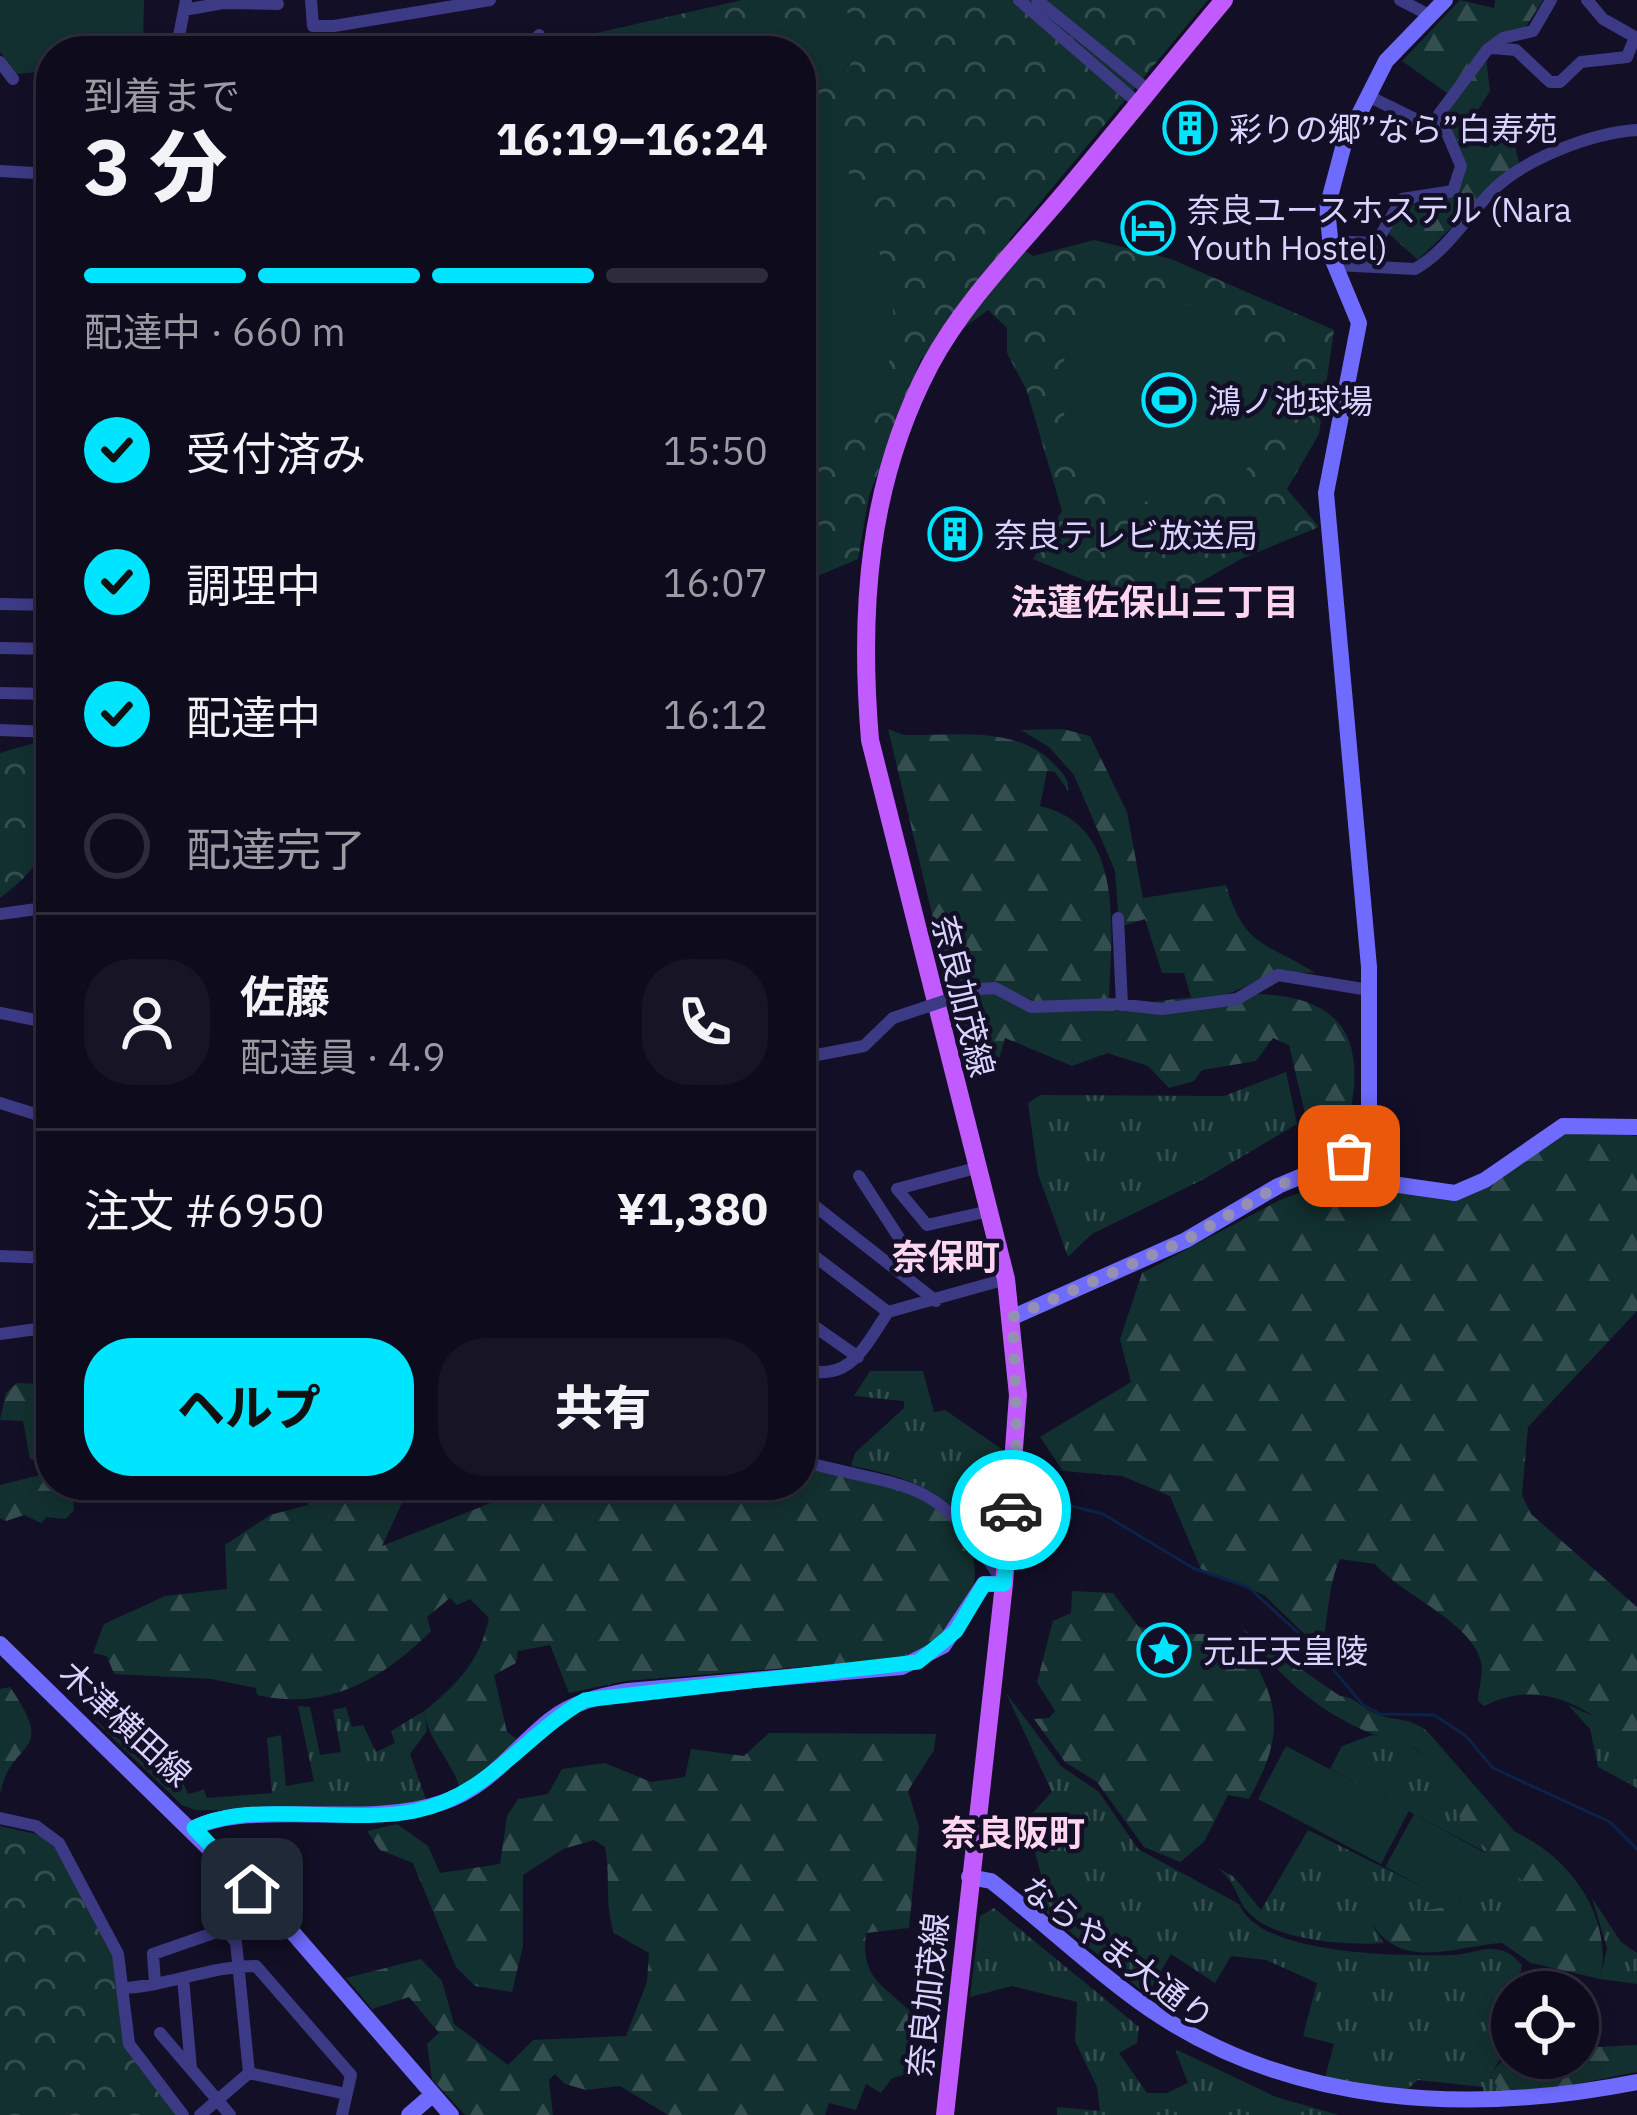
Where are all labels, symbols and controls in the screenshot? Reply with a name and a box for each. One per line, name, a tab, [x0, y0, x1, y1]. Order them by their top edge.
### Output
text: 到着まで	[84, 70, 240, 121]
building icon: 彩りの郷”なら”白寿苑	[1162, 100, 1218, 156]
place label: 彩りの郷”なら”白寿苑	[1229, 107, 1557, 150]
text: 16:19–16:24	[496, 109, 768, 167]
text: 3 分	[84, 115, 227, 216]
place label: 奈良ユースホステル (Nara Youth Hostel)	[1187, 188, 1572, 269]
hotel icon: 奈良ユースホステル (Nara Youth Hostel)	[1120, 200, 1176, 256]
text: 配達中 · 660 m	[84, 306, 346, 357]
sports icon: 鴻ノ池球場	[1141, 372, 1197, 428]
place label: 鴻ノ池球場	[1208, 379, 1373, 422]
icon: check	[84, 417, 150, 483]
text: 受付済み	[186, 424, 366, 482]
text: 15:50	[663, 425, 768, 476]
building icon: 奈良テレビ放送局	[927, 506, 983, 562]
place label: 奈良テレビ放送局	[994, 513, 1258, 556]
icon: check	[84, 549, 150, 615]
text: 調理中	[186, 556, 321, 614]
text: 16:07	[663, 557, 768, 608]
district label: 法蓮佐保山三丁目	[1011, 578, 1299, 625]
icon: check	[84, 681, 150, 747]
text: 配達中	[186, 688, 321, 746]
text: 16:12	[663, 689, 768, 740]
text: 配達完了	[186, 820, 366, 878]
street label: 奈良加茂線	[923, 911, 1005, 1081]
button: person	[84, 959, 210, 1085]
button: phone	[642, 959, 768, 1085]
text: 佐藤	[240, 967, 330, 1025]
text: 配達員 · 4.9	[240, 1031, 446, 1082]
pin	[1298, 1105, 1400, 1207]
icon: bag	[1316, 1123, 1382, 1189]
text: ¥1,380	[617, 1179, 768, 1237]
text: 注文 #6950	[84, 1181, 325, 1239]
district label: 奈保町	[892, 1233, 1000, 1280]
button: ヘルプ	[84, 1338, 414, 1476]
button: 共有	[438, 1338, 768, 1476]
courier	[951, 1450, 1071, 1570]
icon: car	[978, 1477, 1044, 1543]
place icon: 元正天皇陵	[1136, 1622, 1192, 1678]
place label: 元正天皇陵	[1203, 1629, 1368, 1672]
street label: 木津横田線	[51, 1651, 201, 1795]
district label: 奈良阪町	[941, 1809, 1085, 1856]
pin	[201, 1838, 303, 1940]
icon: home	[219, 1856, 285, 1922]
street label: ならやま大通り	[1013, 1865, 1223, 2039]
street label: 奈良加茂線	[897, 1911, 957, 2079]
map controls	[1491, 1971, 1599, 2079]
button: locate	[1491, 1971, 1599, 2079]

